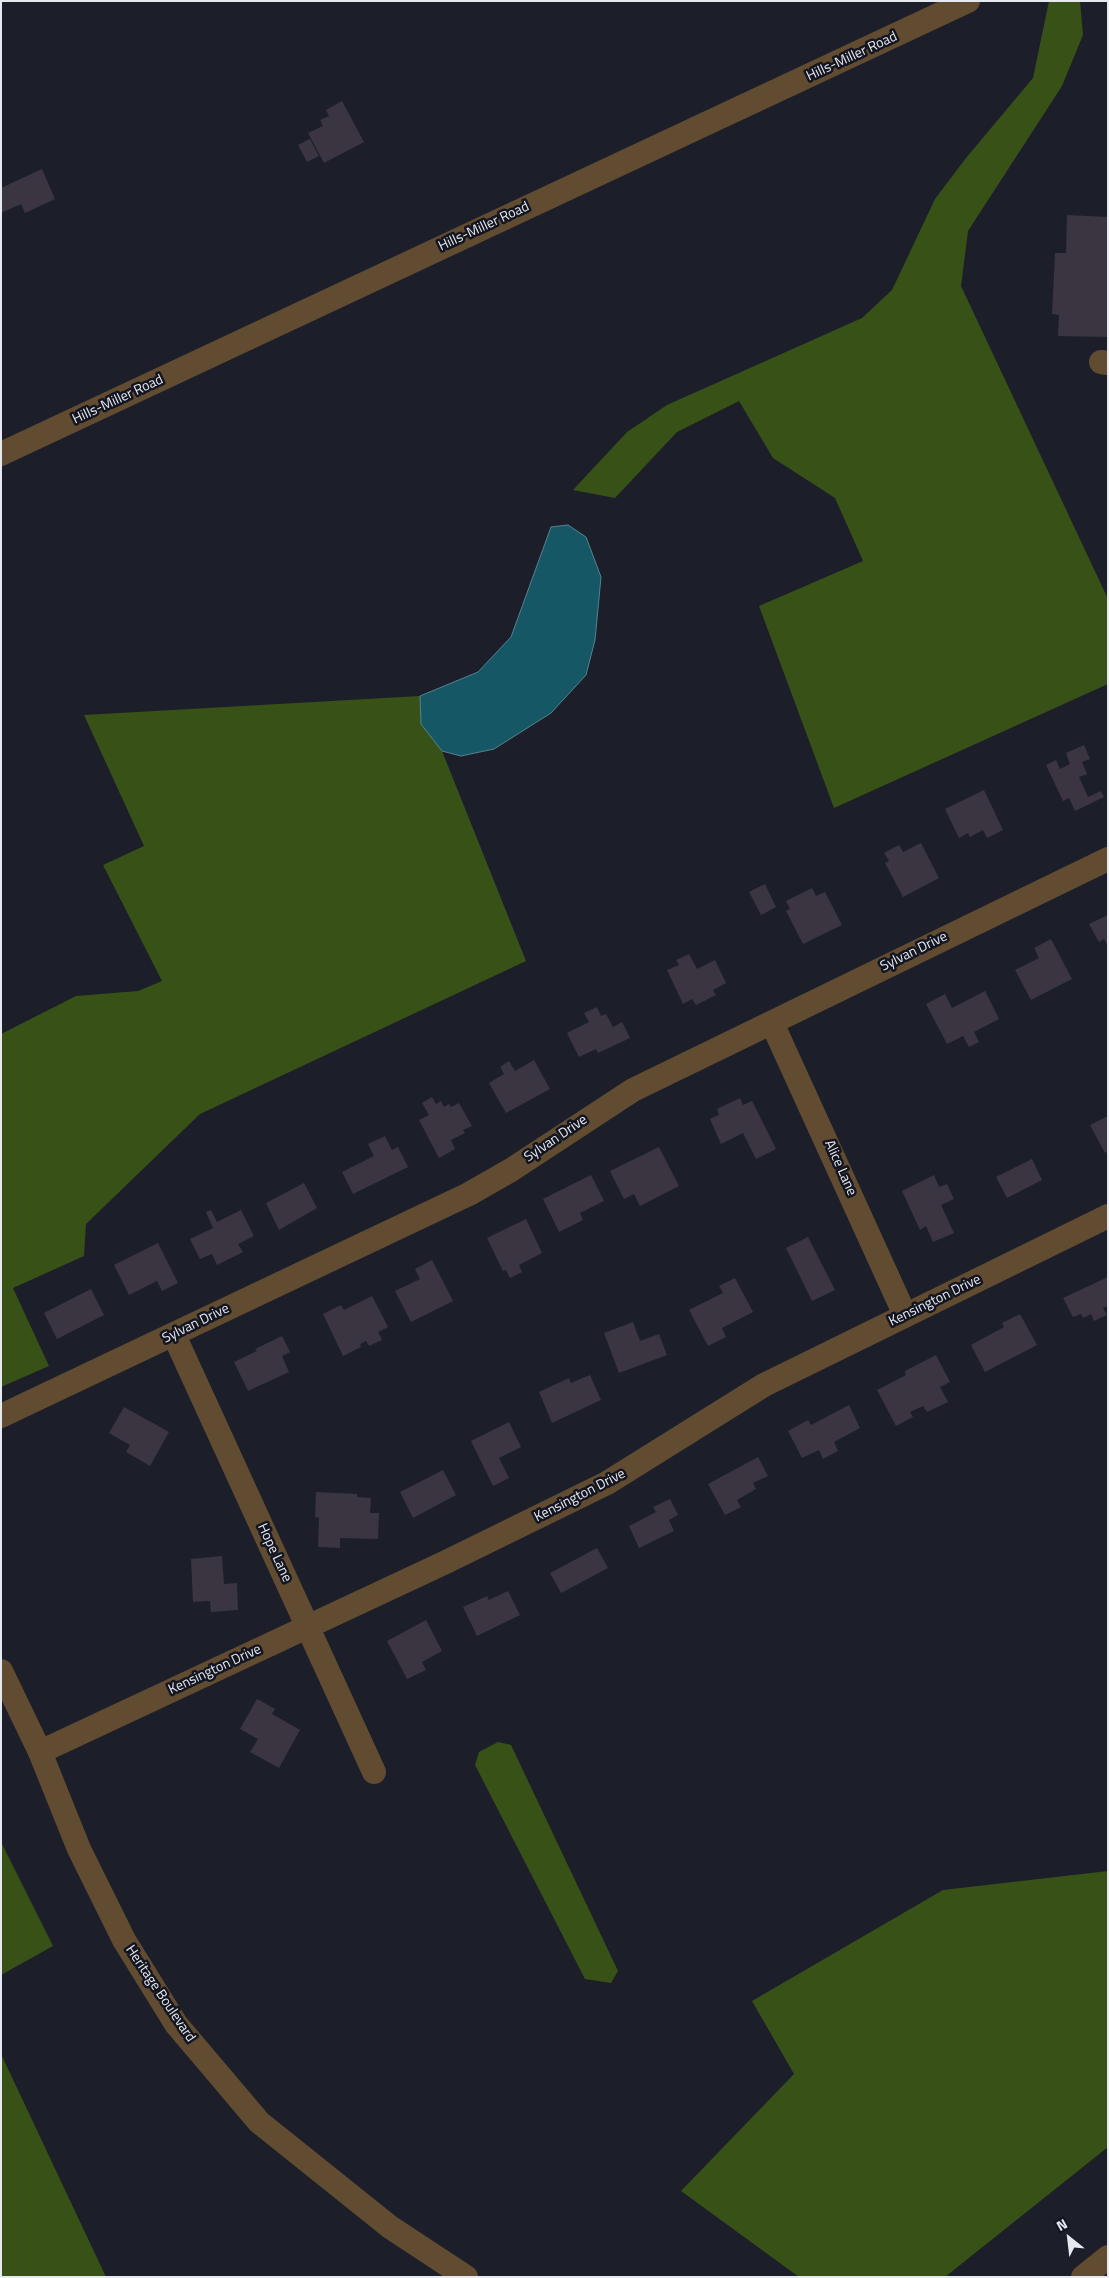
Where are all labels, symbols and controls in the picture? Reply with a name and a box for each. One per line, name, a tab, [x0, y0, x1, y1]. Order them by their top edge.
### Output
street label: Hills-Miller Road	[804, 29, 900, 85]
street label: Hills-Miller Road	[436, 199, 532, 255]
street label: Hills-Miller Road	[70, 372, 166, 428]
street label: Sylvan Drive	[878, 929, 950, 975]
street label: Sylvan Drive	[521, 1112, 591, 1166]
street label: Alice Lane	[820, 1138, 860, 1198]
street label: Kensington Drive	[886, 1271, 984, 1331]
street label: Sylvan Drive	[160, 1301, 232, 1347]
street label: Kensington Drive	[532, 1466, 628, 1526]
street label: Hope Lane	[253, 1521, 295, 1585]
street label: Kensington Drive	[166, 1641, 264, 1699]
street label: Heritage Boulevard	[121, 1942, 199, 2046]
north arrow	[1044, 2213, 1094, 2263]
text: N	[1052, 2213, 1071, 2236]

